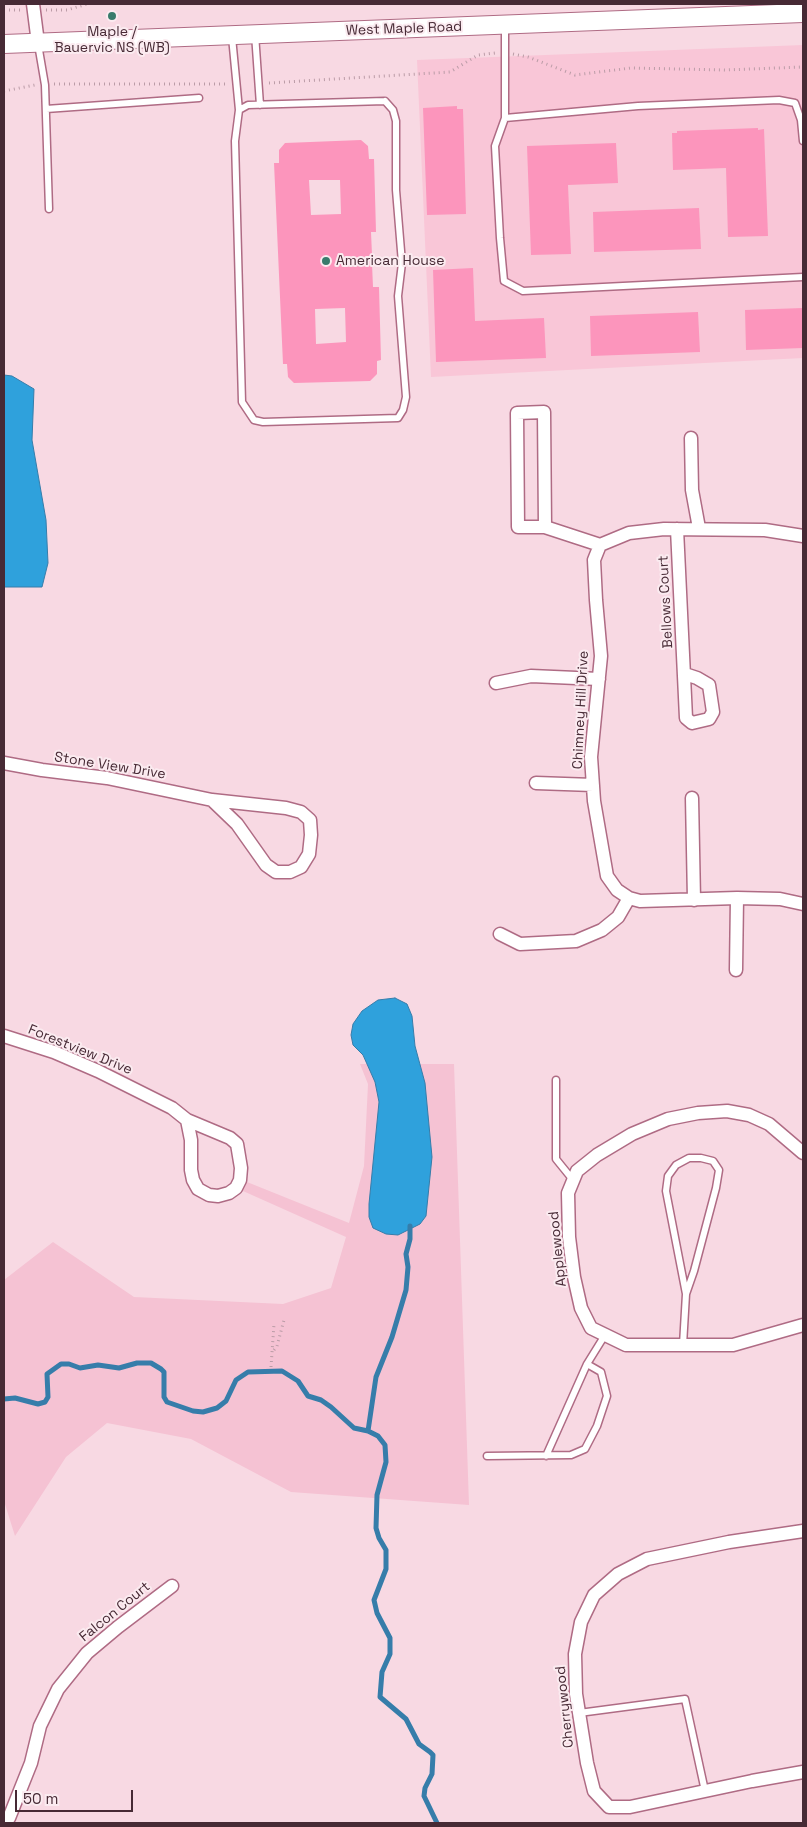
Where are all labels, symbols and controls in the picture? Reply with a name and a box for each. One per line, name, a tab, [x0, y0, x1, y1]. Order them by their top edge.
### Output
marker: Maple / Bauervic NS (WB)	[106, 10, 118, 22]
street label: West Maple Road	[346, 19, 462, 39]
place label: Maple / Bauervic NS (WB)	[54, 24, 170, 56]
place label: American House	[336, 253, 445, 269]
marker: American House	[320, 255, 332, 267]
street label: Bellows Court	[655, 555, 677, 649]
street label: Chimney Hill Drive	[570, 650, 592, 770]
street label: Stone View Drive	[53, 749, 167, 783]
street label: Forestview Drive	[26, 1022, 134, 1078]
street label: Applewood	[546, 1210, 570, 1288]
street label: Falcon Court	[76, 1578, 154, 1646]
street label: Cherrywood	[552, 1665, 578, 1749]
scale bar	[18, 1780, 135, 1812]
text: 50 m	[23, 1789, 58, 1808]

